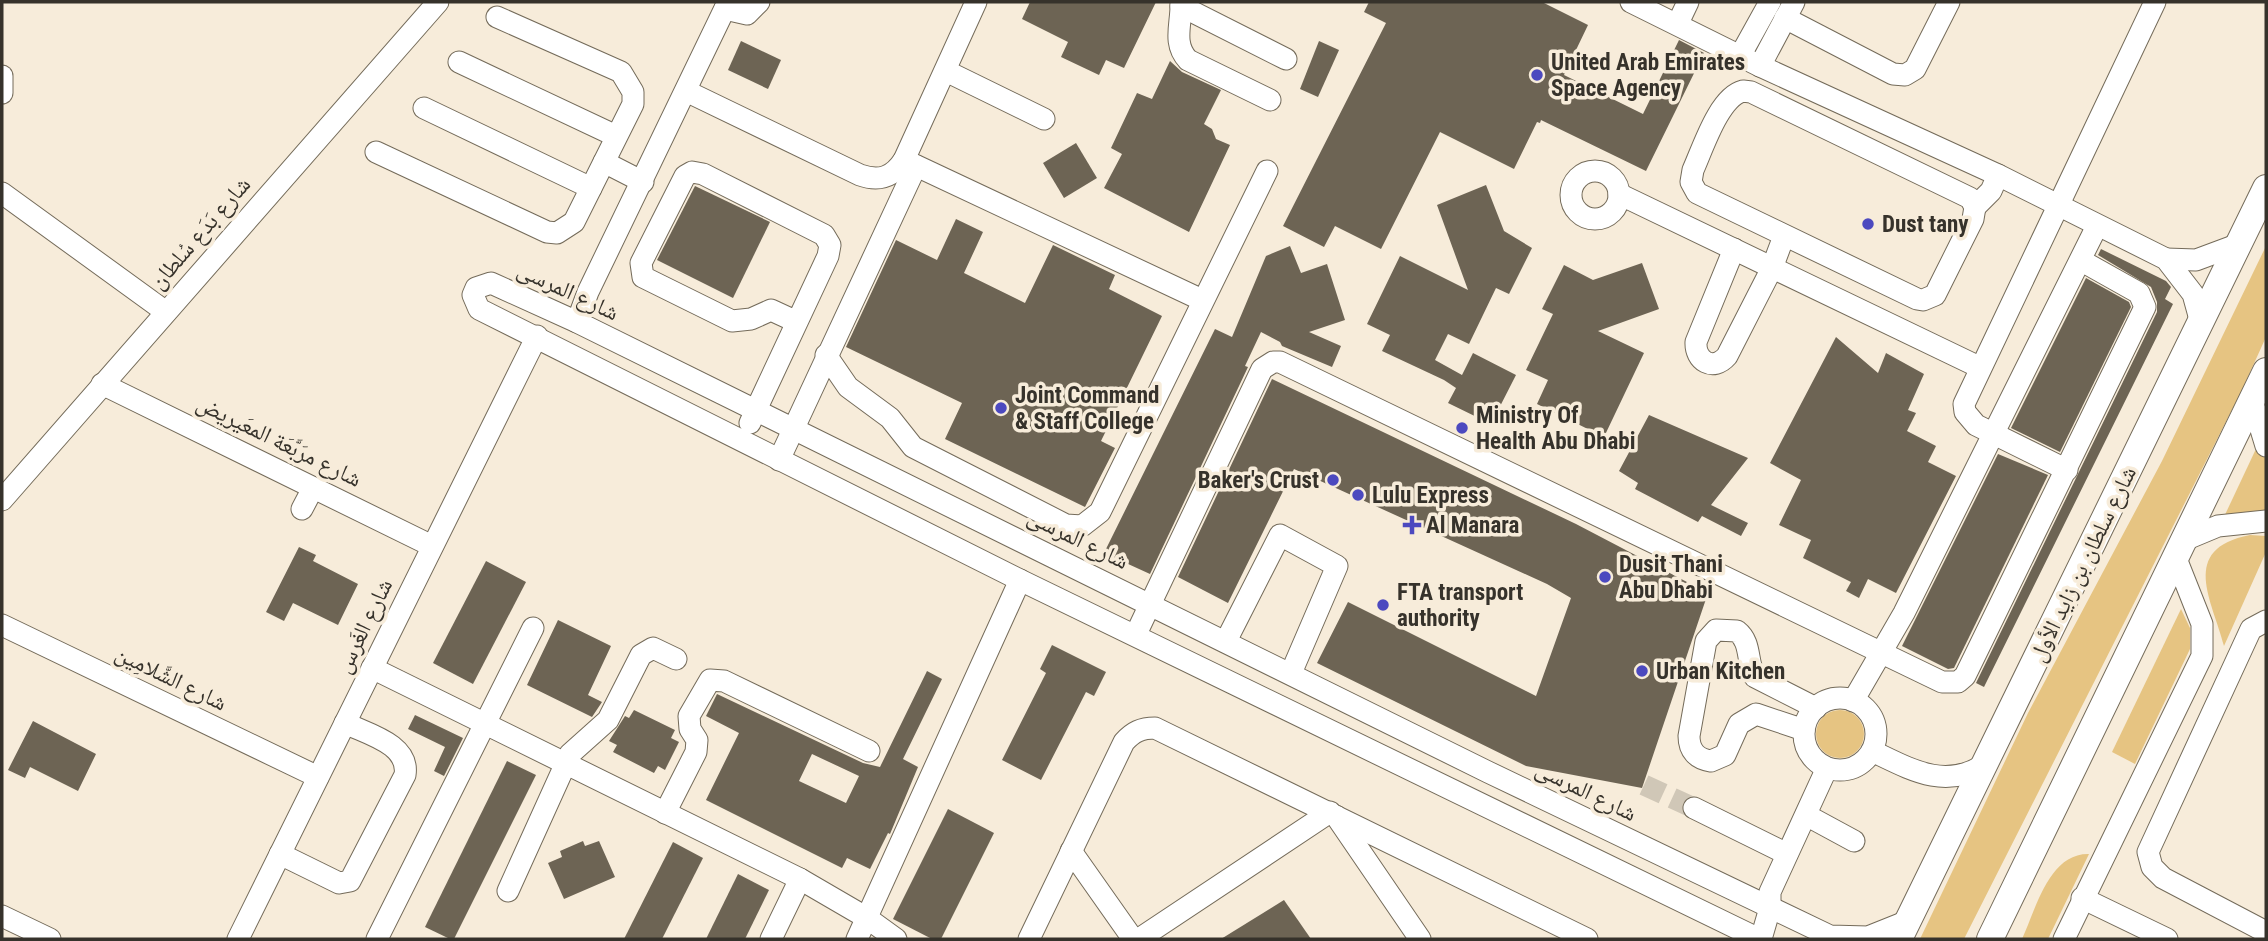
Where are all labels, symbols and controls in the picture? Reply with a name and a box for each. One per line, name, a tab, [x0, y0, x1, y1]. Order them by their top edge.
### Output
place label: United Arab Emirates Space Agency	[1551, 49, 1745, 102]
marker: United Arab Emirates Space Agency	[1529, 67, 1545, 83]
street label: شارع بَدَع سُلطان	[144, 171, 257, 295]
place label: Dust tany	[1882, 211, 1969, 238]
marker: Dust tany	[1860, 216, 1876, 232]
street label: شارع المرسى	[512, 256, 623, 327]
place label: Joint Command & Staff College	[1015, 382, 1159, 435]
street label: شارع مرَبَّعَة المعَيريض	[192, 389, 366, 494]
marker: Joint Command & Staff College	[993, 400, 1009, 416]
place label: Ministry Of Health Abu Dhabi	[1476, 402, 1636, 455]
marker: Ministry Of Health Abu Dhabi	[1454, 420, 1470, 436]
street label: شارع سلطان بن زايد الأول	[2024, 462, 2143, 667]
place label: Baker's Crust	[1198, 467, 1319, 494]
marker: Baker's Crust	[1325, 472, 1341, 488]
place label: Lulu Express	[1372, 482, 1489, 509]
marker: Lulu Express	[1350, 487, 1366, 503]
street label: شارع المرسى	[1023, 503, 1133, 576]
place label: Al Manara	[1426, 512, 1520, 539]
marker: Al Manara	[1404, 517, 1420, 533]
place label: Dusit Thani Abu Dhabi	[1619, 551, 1723, 604]
marker: Dusit Thani Abu Dhabi	[1597, 569, 1613, 585]
street label: شارع الغَرس	[330, 574, 399, 678]
place label: FTA transport authority	[1397, 579, 1523, 632]
marker: FTA transport authority	[1375, 597, 1391, 613]
street label: شارع الشَّلامِين	[110, 639, 231, 718]
place label: Urban Kitchen	[1656, 658, 1785, 685]
marker: Urban Kitchen	[1634, 663, 1650, 679]
street label: شارع المرسى	[1531, 755, 1641, 828]

